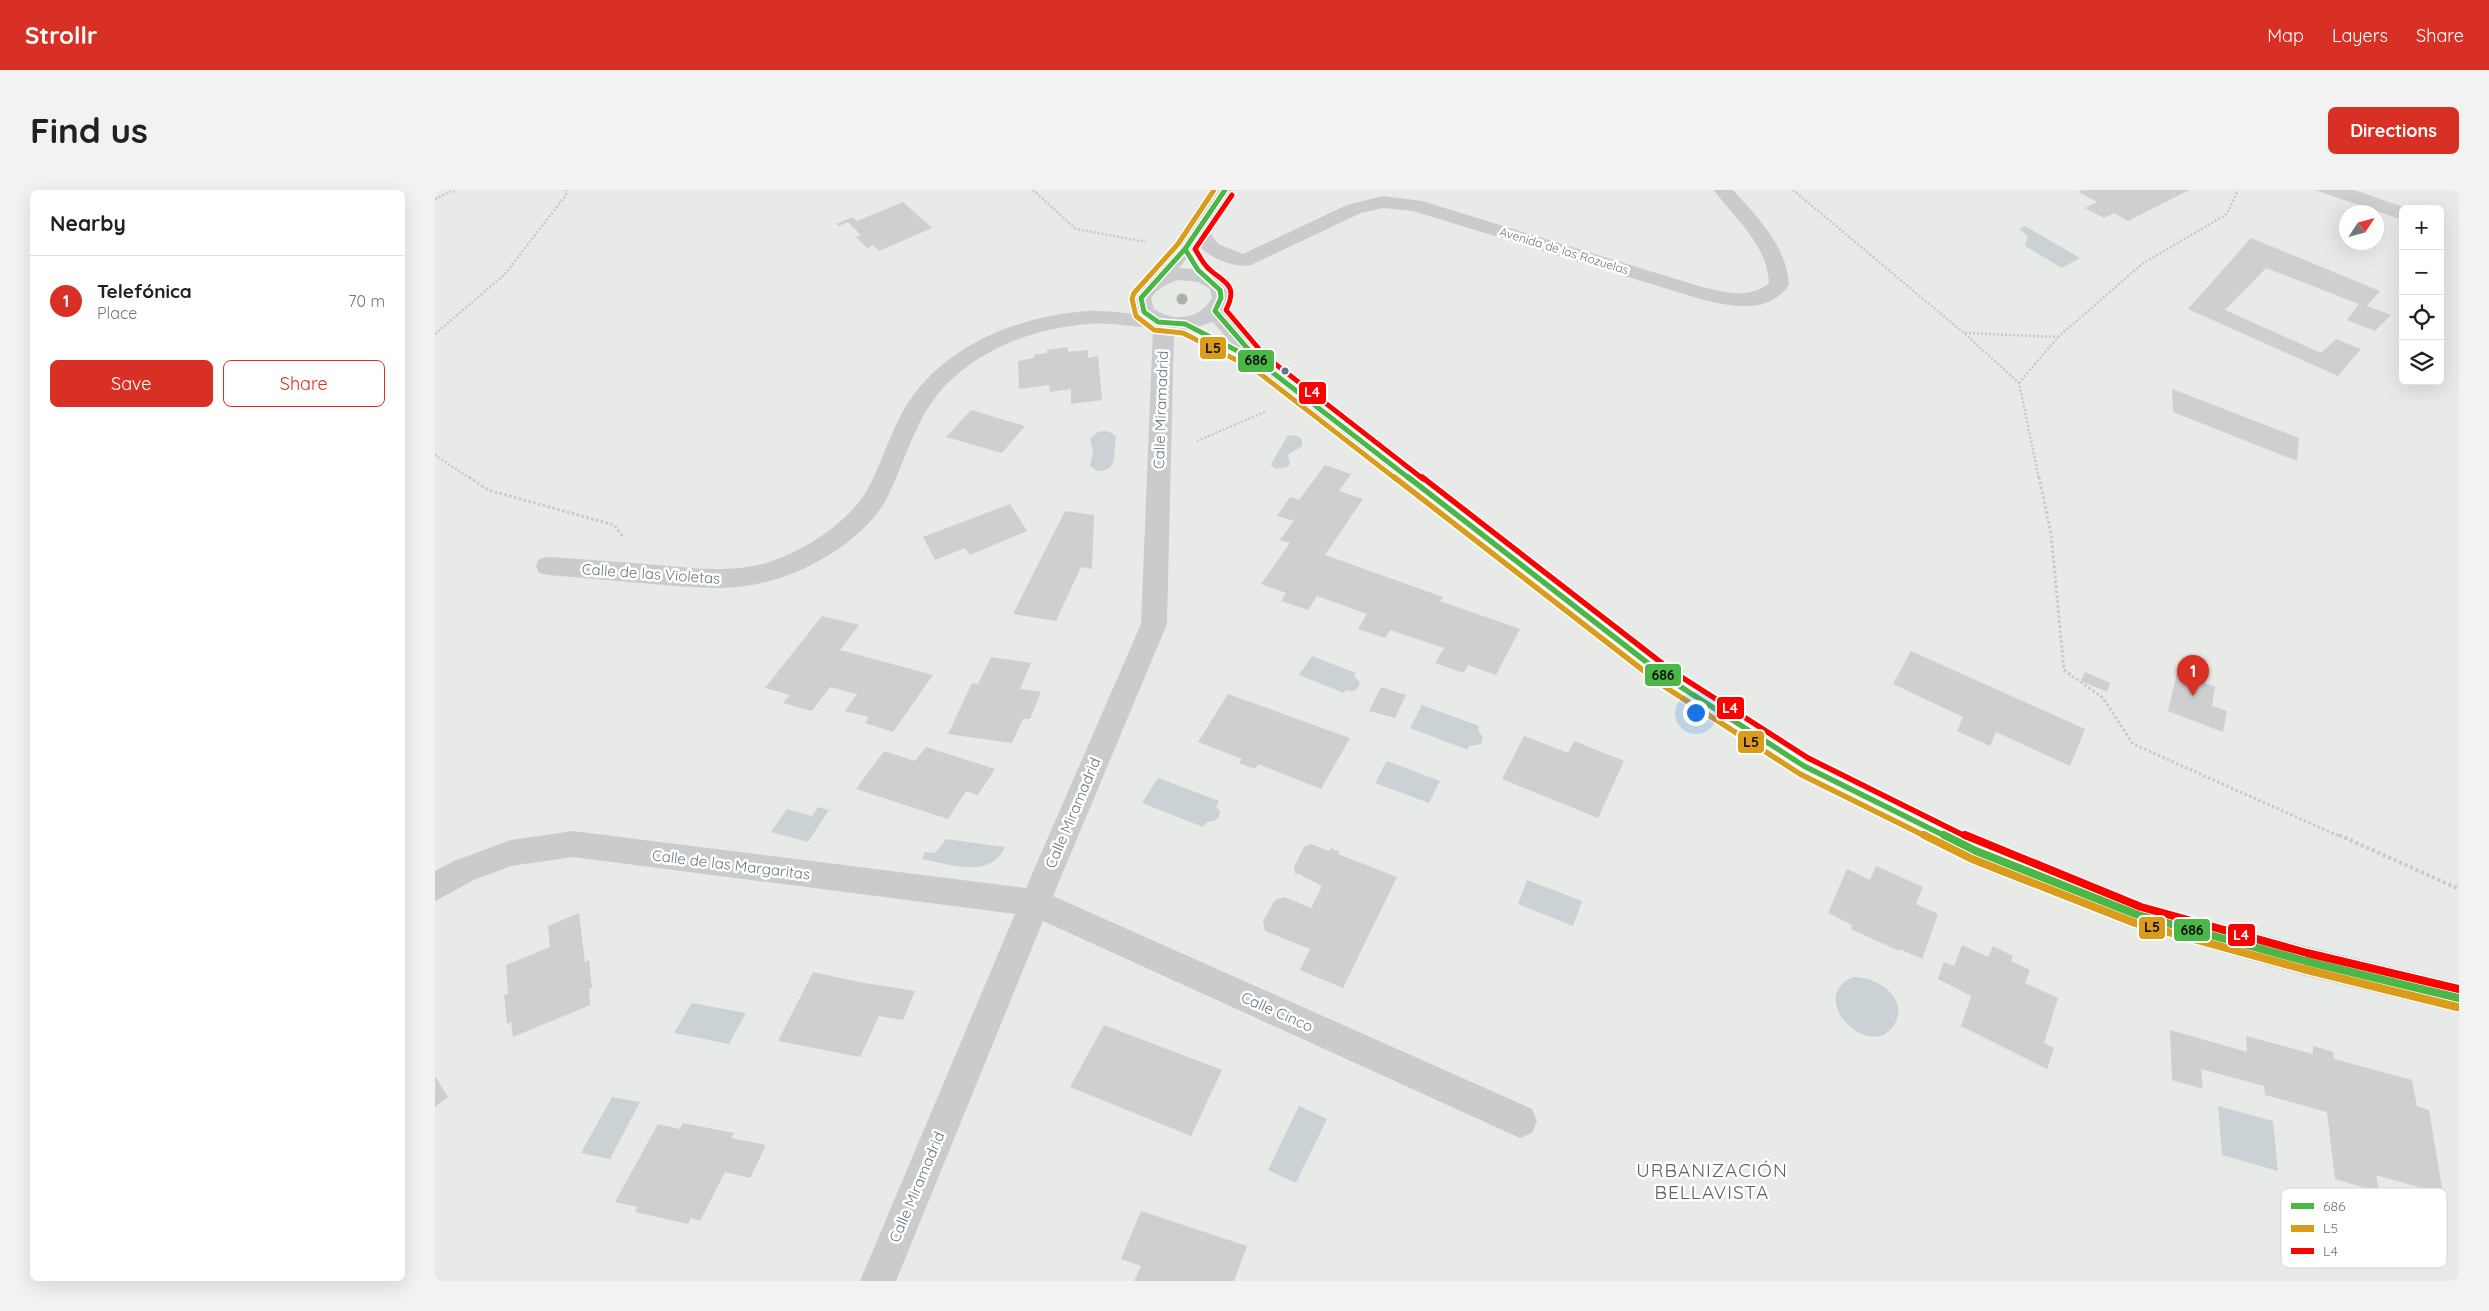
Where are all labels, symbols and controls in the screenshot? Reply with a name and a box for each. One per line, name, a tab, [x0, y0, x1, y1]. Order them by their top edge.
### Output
text: Strollr	[25, 20, 97, 50]
text: Map	[2267, 24, 2304, 47]
text: Layers	[2332, 24, 2388, 47]
text: Share	[2416, 24, 2464, 47]
button: Directions	[2328, 107, 2459, 154]
text: Find us	[30, 108, 148, 152]
north arrow	[2339, 205, 2384, 250]
map controls	[2399, 205, 2444, 385]
button: +	[2399, 205, 2444, 250]
text: Nearby	[50, 210, 126, 236]
street label: Avenida de las Rozuelas	[1498, 224, 1631, 277]
button: −	[2399, 250, 2444, 295]
text: Telefónica	[97, 279, 192, 303]
text: 1	[63, 291, 69, 311]
text: 70 m	[348, 291, 385, 311]
button: locate	[2399, 295, 2444, 340]
text: Place	[97, 303, 137, 323]
line badge: L5	[1199, 336, 1227, 360]
text: L5	[1205, 339, 1221, 357]
button: layers	[2399, 340, 2444, 385]
line badge: 686	[1237, 349, 1275, 373]
street label: Calle Miramadrid	[1149, 350, 1172, 470]
text: 686	[1244, 351, 1268, 369]
button: Save	[50, 360, 213, 407]
button: Share	[223, 360, 385, 407]
unlabelled marker	[1280, 366, 1290, 376]
line badge: L4	[1298, 381, 1327, 405]
text: L4	[1304, 383, 1320, 401]
street label: Calle de las Violetas	[581, 559, 721, 588]
pin: 1	[2177, 655, 2209, 696]
line badge: 686	[1644, 663, 1682, 687]
text: 686	[1651, 666, 1675, 684]
line badge: L4	[1716, 696, 1745, 720]
text: L4	[1722, 699, 1738, 717]
your location	[1683, 700, 1709, 726]
line badge: L5	[1737, 730, 1765, 754]
text: L5	[1743, 733, 1759, 751]
street label: Calle Miramadrid	[1041, 755, 1104, 871]
street label: Calle de las Margaritas	[651, 845, 811, 884]
line badge: L5	[2138, 916, 2166, 940]
text: L5	[2144, 918, 2160, 936]
line badge: 686	[2173, 918, 2211, 942]
text: 686	[2180, 921, 2204, 939]
line badge: L4	[2227, 923, 2256, 947]
text: L4	[2233, 926, 2249, 944]
street label: Calle Cinco	[1238, 987, 1316, 1036]
street label: Calle Miramadrid	[885, 1129, 948, 1245]
district label: URBANIZACIÓN BELLAVISTA	[1636, 1158, 1788, 1204]
legend	[2281, 1188, 2447, 1268]
text: 686	[2323, 1197, 2346, 1215]
text: L5	[2323, 1219, 2338, 1237]
text: L4	[2323, 1242, 2338, 1260]

